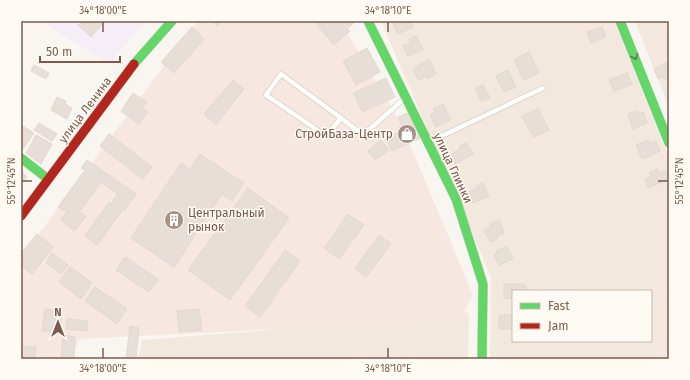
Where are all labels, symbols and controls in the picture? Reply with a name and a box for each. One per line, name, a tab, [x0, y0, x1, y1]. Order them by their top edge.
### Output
text: 34°18'00"E	[79, 5, 127, 17]
text: 34°18'10"E	[365, 5, 411, 17]
scale bar	[40, 38, 120, 64]
text: 50 m	[46, 45, 72, 59]
one-way arrow	[630, 54, 638, 61]
street label: улица Ленина	[56, 74, 114, 146]
shop icon: СтройБаза-Центр	[396, 123, 418, 145]
place label: СтройБаза-Центр	[295, 127, 393, 141]
street label: улица Глинки	[431, 131, 475, 205]
text: 55°12'45"N	[6, 158, 18, 204]
text: 55°12'45"N	[674, 158, 686, 204]
place label: Центральный рынок	[188, 206, 265, 234]
building icon: Центральный рынок	[163, 209, 185, 231]
legend	[512, 290, 652, 342]
text: Fast	[548, 299, 570, 313]
north arrow	[38, 302, 78, 342]
text: N	[54, 306, 62, 319]
text: Jam	[548, 319, 568, 333]
text: 34°18'00"E	[79, 363, 127, 375]
text: 34°18'10"E	[365, 363, 411, 375]

